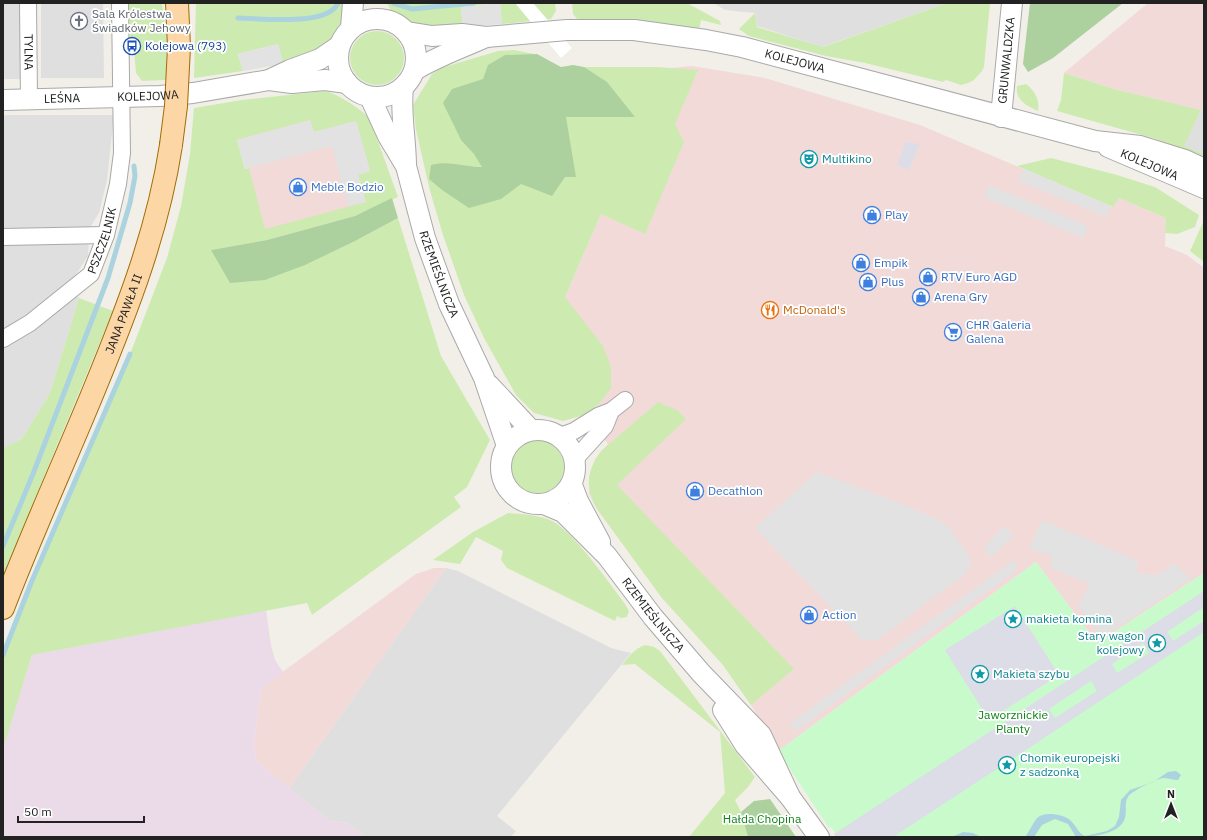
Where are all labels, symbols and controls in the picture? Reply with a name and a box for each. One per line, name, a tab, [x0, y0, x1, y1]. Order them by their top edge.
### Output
place label: Sala Królestwa Świadków Jehowy	[92, 6, 191, 35]
church icon: Sala Królestwa Świadków Jehowy	[69, 11, 89, 31]
street label: GRUNWALDZKA	[994, 16, 1018, 104]
street label: TYLNA	[21, 34, 37, 70]
bus stop icon: Kolejowa (793)	[122, 36, 142, 56]
place label: Kolejowa (793)	[145, 38, 227, 53]
street label: KOLEJOWA	[763, 45, 827, 76]
street label: KOLEJOWA	[117, 86, 180, 104]
street label: LEŚNA	[44, 90, 81, 106]
street label: KOLEJOWA	[1118, 145, 1181, 183]
theatre icon: Multikino	[799, 149, 819, 169]
place label: Multikino	[822, 151, 872, 166]
shop icon: Meble Bodzio	[288, 177, 308, 197]
place label: Meble Bodzio	[311, 179, 384, 194]
street label: PSZCZELNIK	[84, 205, 119, 276]
shop icon: Play	[862, 205, 882, 225]
place label: Play	[885, 207, 908, 222]
street label: RZEMIEŚLNICZA	[416, 229, 462, 320]
shop icon: Empik	[851, 253, 871, 273]
place label: Empik	[874, 255, 908, 270]
shop icon: RTV Euro AGD	[918, 267, 938, 287]
place label: RTV Euro AGD	[941, 269, 1017, 284]
street label: JANA PAWŁA II	[102, 272, 145, 356]
shop icon: Plus	[858, 272, 878, 292]
place label: Plus	[881, 274, 904, 289]
shop icon: Arena Gry	[911, 287, 931, 307]
place label: Arena Gry	[934, 289, 988, 304]
restaurant icon: McDonald's	[760, 300, 780, 320]
place label: McDonald's	[783, 302, 846, 317]
place label: CHR Galeria Galena	[966, 317, 1031, 346]
supermarket icon: CHR Galeria Galena	[943, 322, 963, 342]
shop icon: Decathlon	[685, 481, 705, 501]
place label: Decathlon	[708, 483, 763, 498]
street label: RZEMIEŚLNICZA	[619, 575, 688, 656]
shop icon: Action	[799, 605, 819, 625]
place label: Action	[822, 607, 856, 622]
place icon: makieta komina	[1003, 609, 1023, 629]
place label: makieta komina	[1026, 611, 1112, 626]
place label: Stary wagon kolejowy	[1078, 628, 1144, 657]
place icon: Stary wagon kolejowy	[1147, 633, 1167, 653]
place icon: Makieta szybu	[970, 664, 990, 684]
place label: Makieta szybu	[993, 666, 1070, 681]
park label: Jaworznickie Planty	[978, 707, 1048, 736]
place label: Chomik europejski z sadzonką	[1020, 750, 1120, 779]
place icon: Chomik europejski z sadzonką	[997, 755, 1017, 775]
north arrow	[1151, 784, 1191, 824]
text: N	[1167, 787, 1175, 801]
scale bar	[18, 798, 144, 824]
text: 50 m	[24, 804, 52, 819]
park label: Hałda Chopina	[723, 811, 802, 826]

